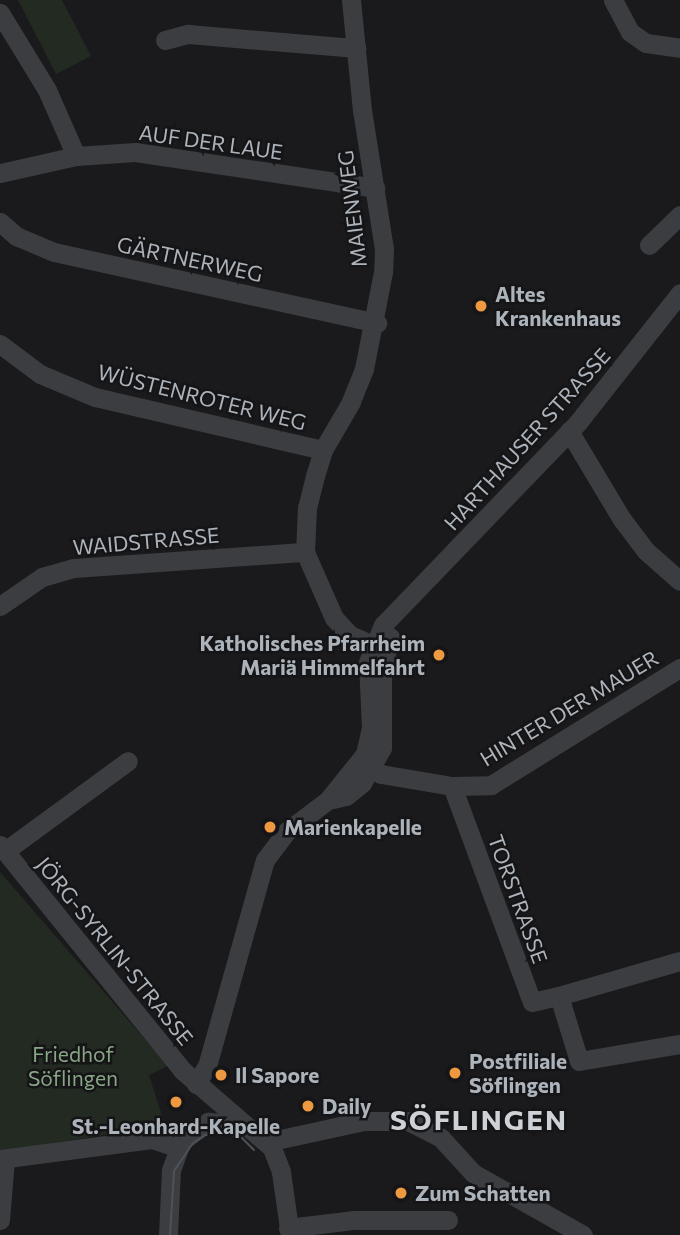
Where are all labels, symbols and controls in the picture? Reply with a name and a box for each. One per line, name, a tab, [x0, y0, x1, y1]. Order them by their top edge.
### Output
street label: AUF DER LAUE	[137, 119, 285, 165]
street label: MAIENWEG	[332, 149, 372, 269]
street label: GÄRTNERWEG	[115, 231, 265, 287]
place label: Altes Krankenhaus	[495, 281, 621, 331]
marker: Altes Krankenhaus	[473, 298, 489, 314]
street label: HARTHAUSER STRASSE	[439, 343, 615, 535]
street label: WÜSTENROTER WEG	[95, 359, 309, 435]
street label: WAIDSTRASSE	[72, 522, 220, 560]
place label: Katholisches Pfarrheim Mariä Himmelfahrt	[199, 630, 425, 680]
street label: HINTER DER MAUER	[475, 645, 663, 771]
marker: Katholisches Pfarrheim Mariä Himmelfahrt	[431, 647, 447, 663]
place label: Marienkapelle	[284, 814, 422, 840]
marker: Marienkapelle	[262, 819, 278, 835]
street label: TORSTRASSE	[483, 831, 553, 967]
street label: JÖRG-SYRLIN-STRASSE	[31, 852, 199, 1050]
park label: Friedhof Söflingen	[28, 1041, 118, 1091]
place label: Postfiliale Söflingen	[469, 1048, 567, 1098]
place label: Il Sapore	[235, 1062, 319, 1088]
marker: Postfiliale Söflingen	[447, 1065, 463, 1081]
marker: Il Sapore	[213, 1067, 229, 1083]
place label: Daily	[322, 1093, 372, 1119]
marker: St.-Leonhard-Kapelle	[168, 1094, 184, 1110]
marker: Daily	[300, 1098, 316, 1114]
district label: SÖFLINGEN	[391, 1102, 567, 1136]
place label: St.-Leonhard-Kapelle	[72, 1113, 280, 1139]
place label: Zum Schatten	[415, 1180, 551, 1206]
marker: Zum Schatten	[393, 1185, 409, 1201]

